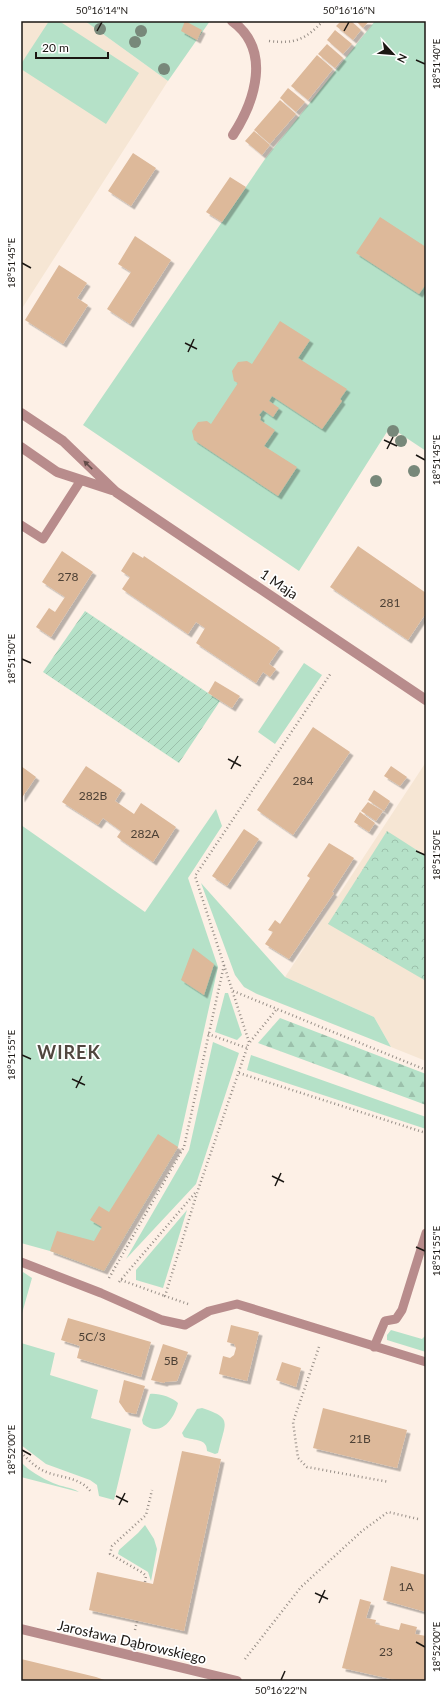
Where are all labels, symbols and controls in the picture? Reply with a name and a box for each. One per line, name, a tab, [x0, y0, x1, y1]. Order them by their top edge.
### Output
text: 50°16'14"N	[76, 4, 128, 16]
text: 50°16'16"N	[323, 4, 375, 16]
scale bar	[36, 34, 108, 60]
north arrow	[373, 34, 413, 74]
text: 18°51'40"E	[430, 39, 442, 89]
text: 20 m	[42, 40, 69, 55]
text: N	[395, 52, 410, 65]
text: 18°51'45"E	[5, 238, 17, 288]
text: 18°51'45"E	[430, 435, 442, 485]
one-way arrow	[83, 461, 92, 470]
street label: 1 Maja	[257, 565, 301, 602]
house number: 278	[58, 569, 78, 584]
house number: 281	[380, 595, 400, 610]
text: 18°51'50"E	[5, 634, 17, 684]
house number: 284	[293, 773, 313, 788]
house number: 282B	[79, 788, 108, 803]
house number: 282A	[130, 826, 160, 841]
text: 18°51'50"E	[430, 830, 442, 880]
text: 18°51'55"E	[5, 1030, 17, 1080]
district label: WIREK	[37, 1041, 101, 1063]
text: 18°51'55"E	[430, 1226, 442, 1276]
house number: 5C/3	[78, 1329, 106, 1344]
house number: 5B	[164, 1353, 179, 1368]
text: 18°52'00"E	[5, 1425, 17, 1475]
house number: 21B	[349, 1431, 371, 1446]
house number: 1A	[398, 1579, 414, 1594]
street label: Jarosława Dąbrowskiego	[56, 1616, 208, 1667]
text: 18°52'00"E	[430, 1622, 442, 1672]
house number: 23	[379, 1644, 393, 1659]
text: 50°16'22"N	[255, 1684, 307, 1696]

